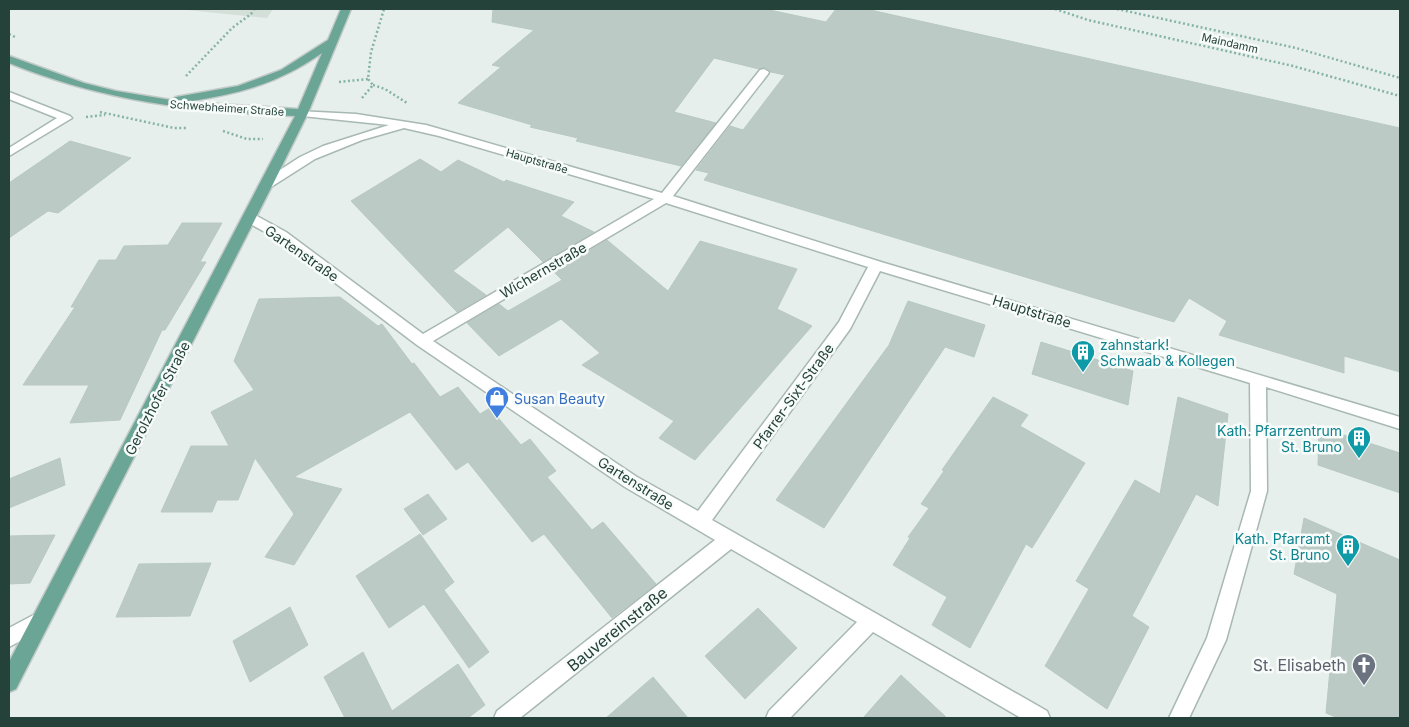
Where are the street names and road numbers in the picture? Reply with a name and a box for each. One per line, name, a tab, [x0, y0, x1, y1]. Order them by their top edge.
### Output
street label: Maindamm	[1200, 30, 1260, 56]
street label: Schwebheimer Straße	[169, 97, 285, 119]
street label: Hauptstraße	[504, 145, 570, 177]
street label: Gartenstraße	[262, 221, 342, 285]
street label: Wichernstraße	[497, 238, 589, 302]
street label: Hauptstraße	[991, 291, 1073, 331]
street label: Gerolzhofer Straße	[121, 338, 193, 458]
street label: Pfarrer-Sixt-Straße	[749, 340, 837, 452]
street label: Gartenstraße	[595, 453, 677, 513]
street label: Bauvereinstraße	[563, 582, 671, 676]

